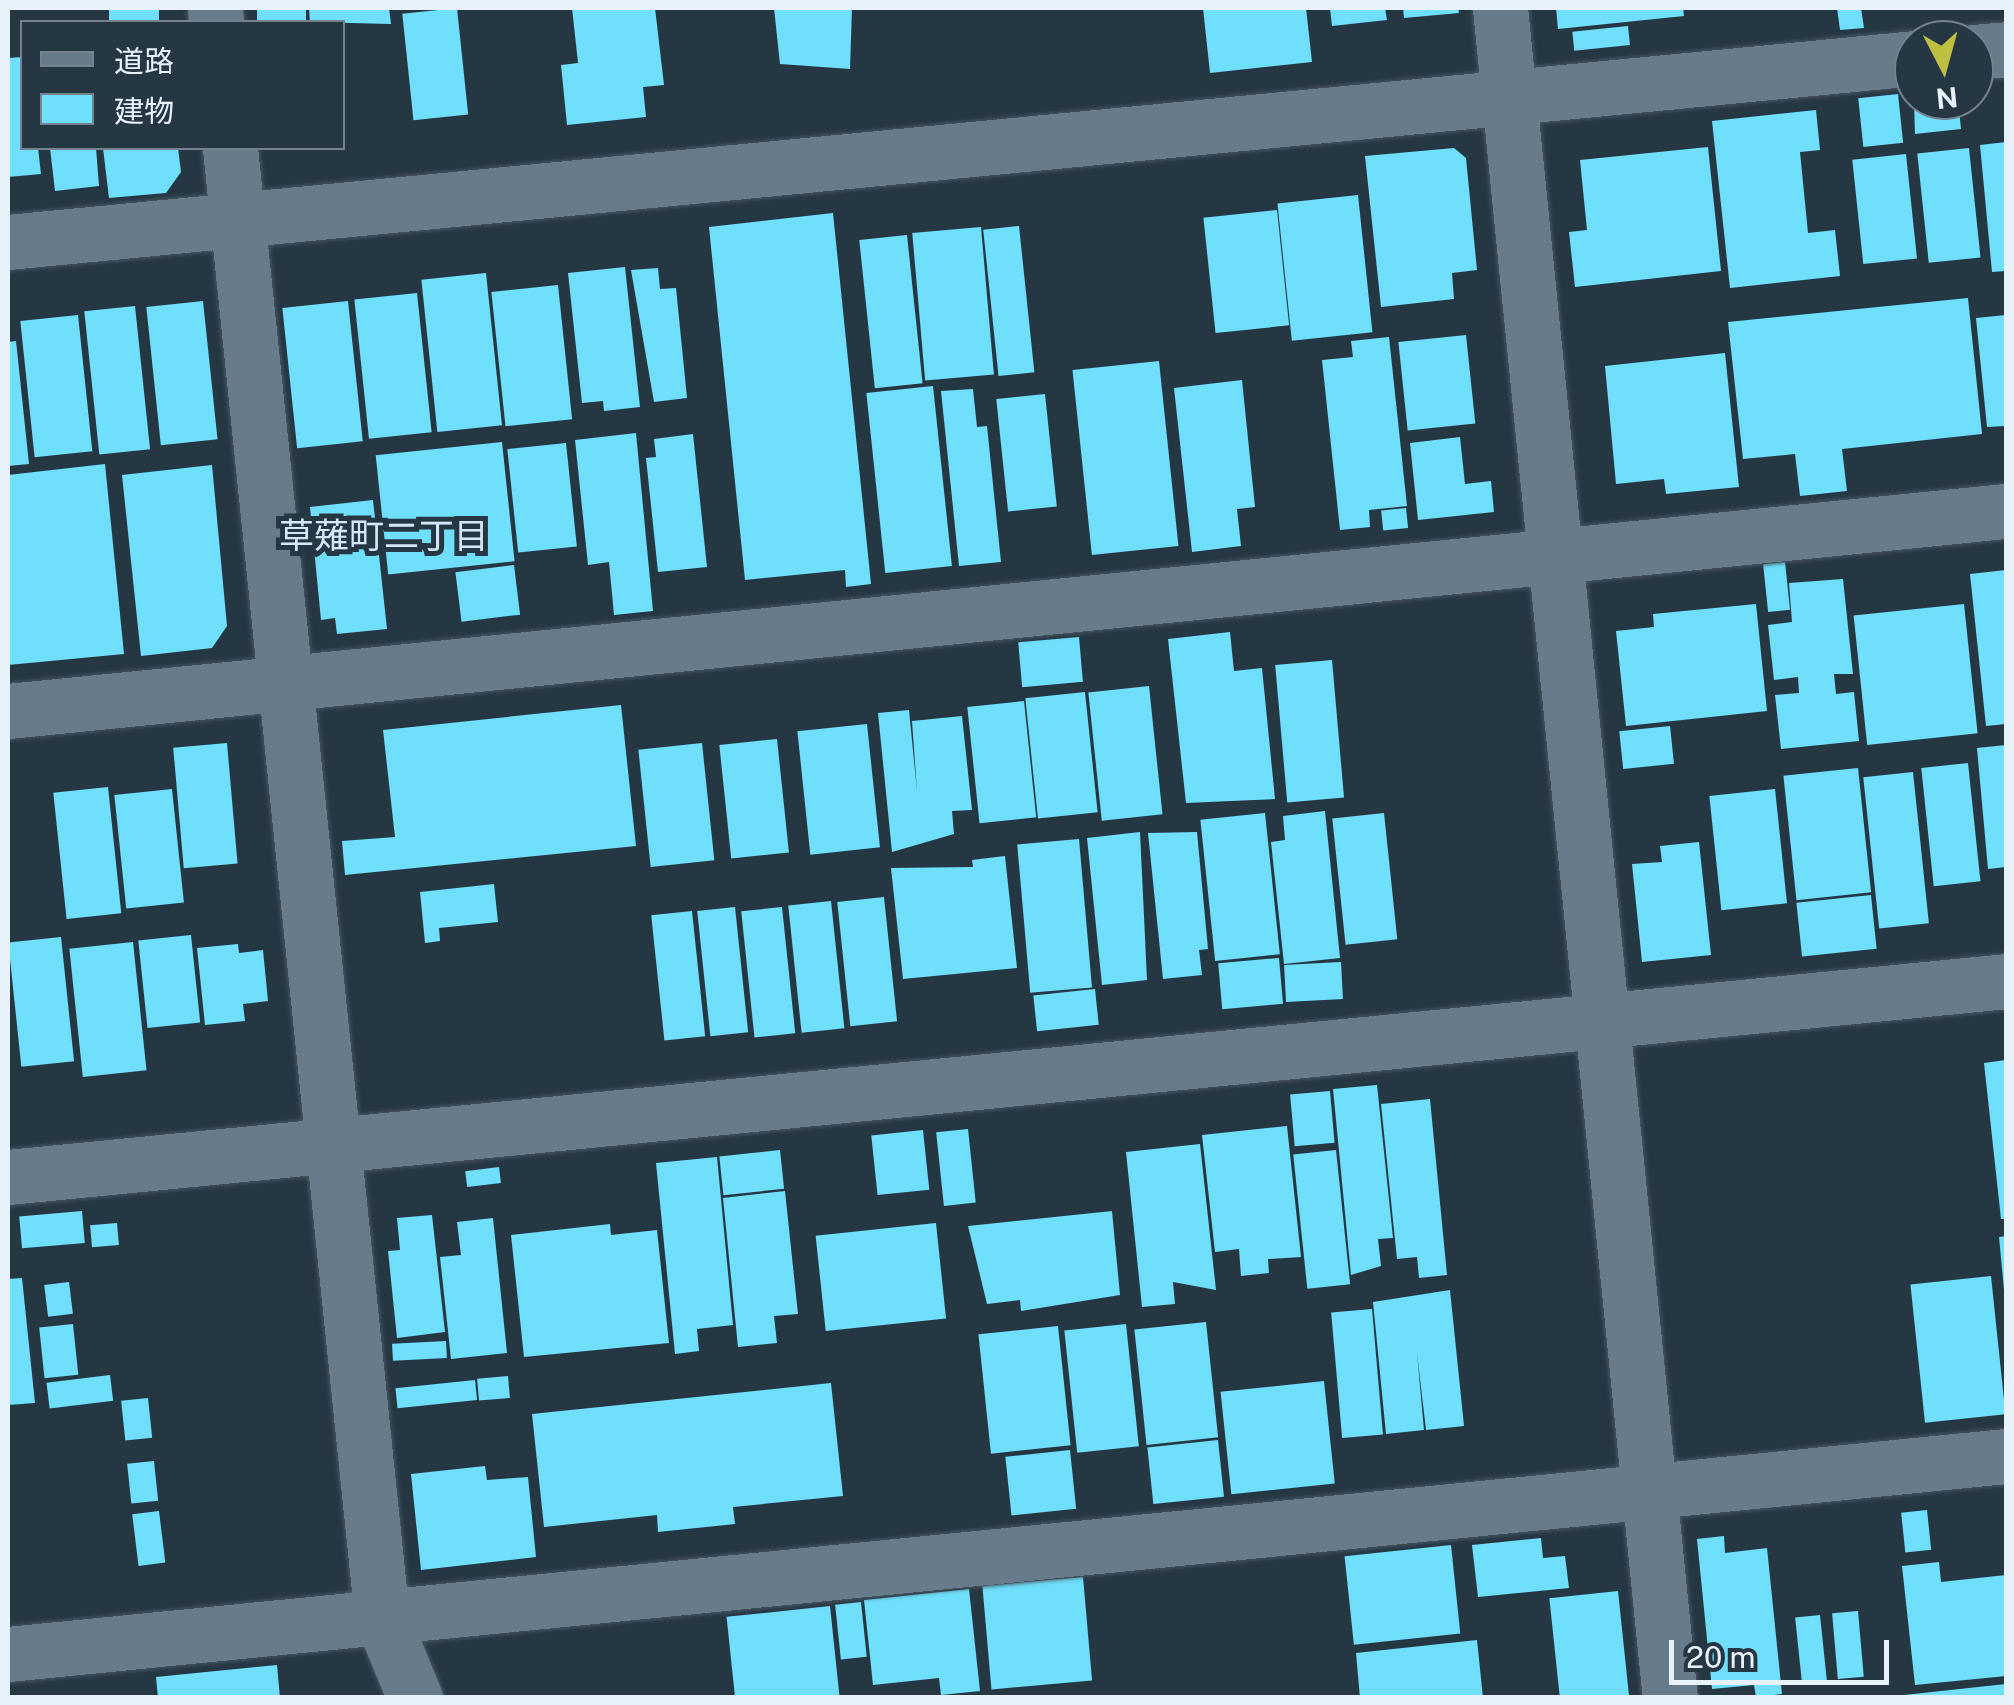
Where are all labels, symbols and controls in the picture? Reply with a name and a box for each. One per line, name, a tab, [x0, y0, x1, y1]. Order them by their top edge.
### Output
legend	[20, 20, 345, 150]
north arrow	[1894, 20, 1994, 120]
text: 道路	[114, 43, 174, 79]
text: N	[1934, 81, 1960, 116]
text: 建物	[114, 93, 174, 129]
district label: 草薙町二丁目	[279, 515, 489, 557]
scale bar	[1674, 1620, 1894, 1682]
text: 20 m	[1686, 1639, 1755, 1675]

